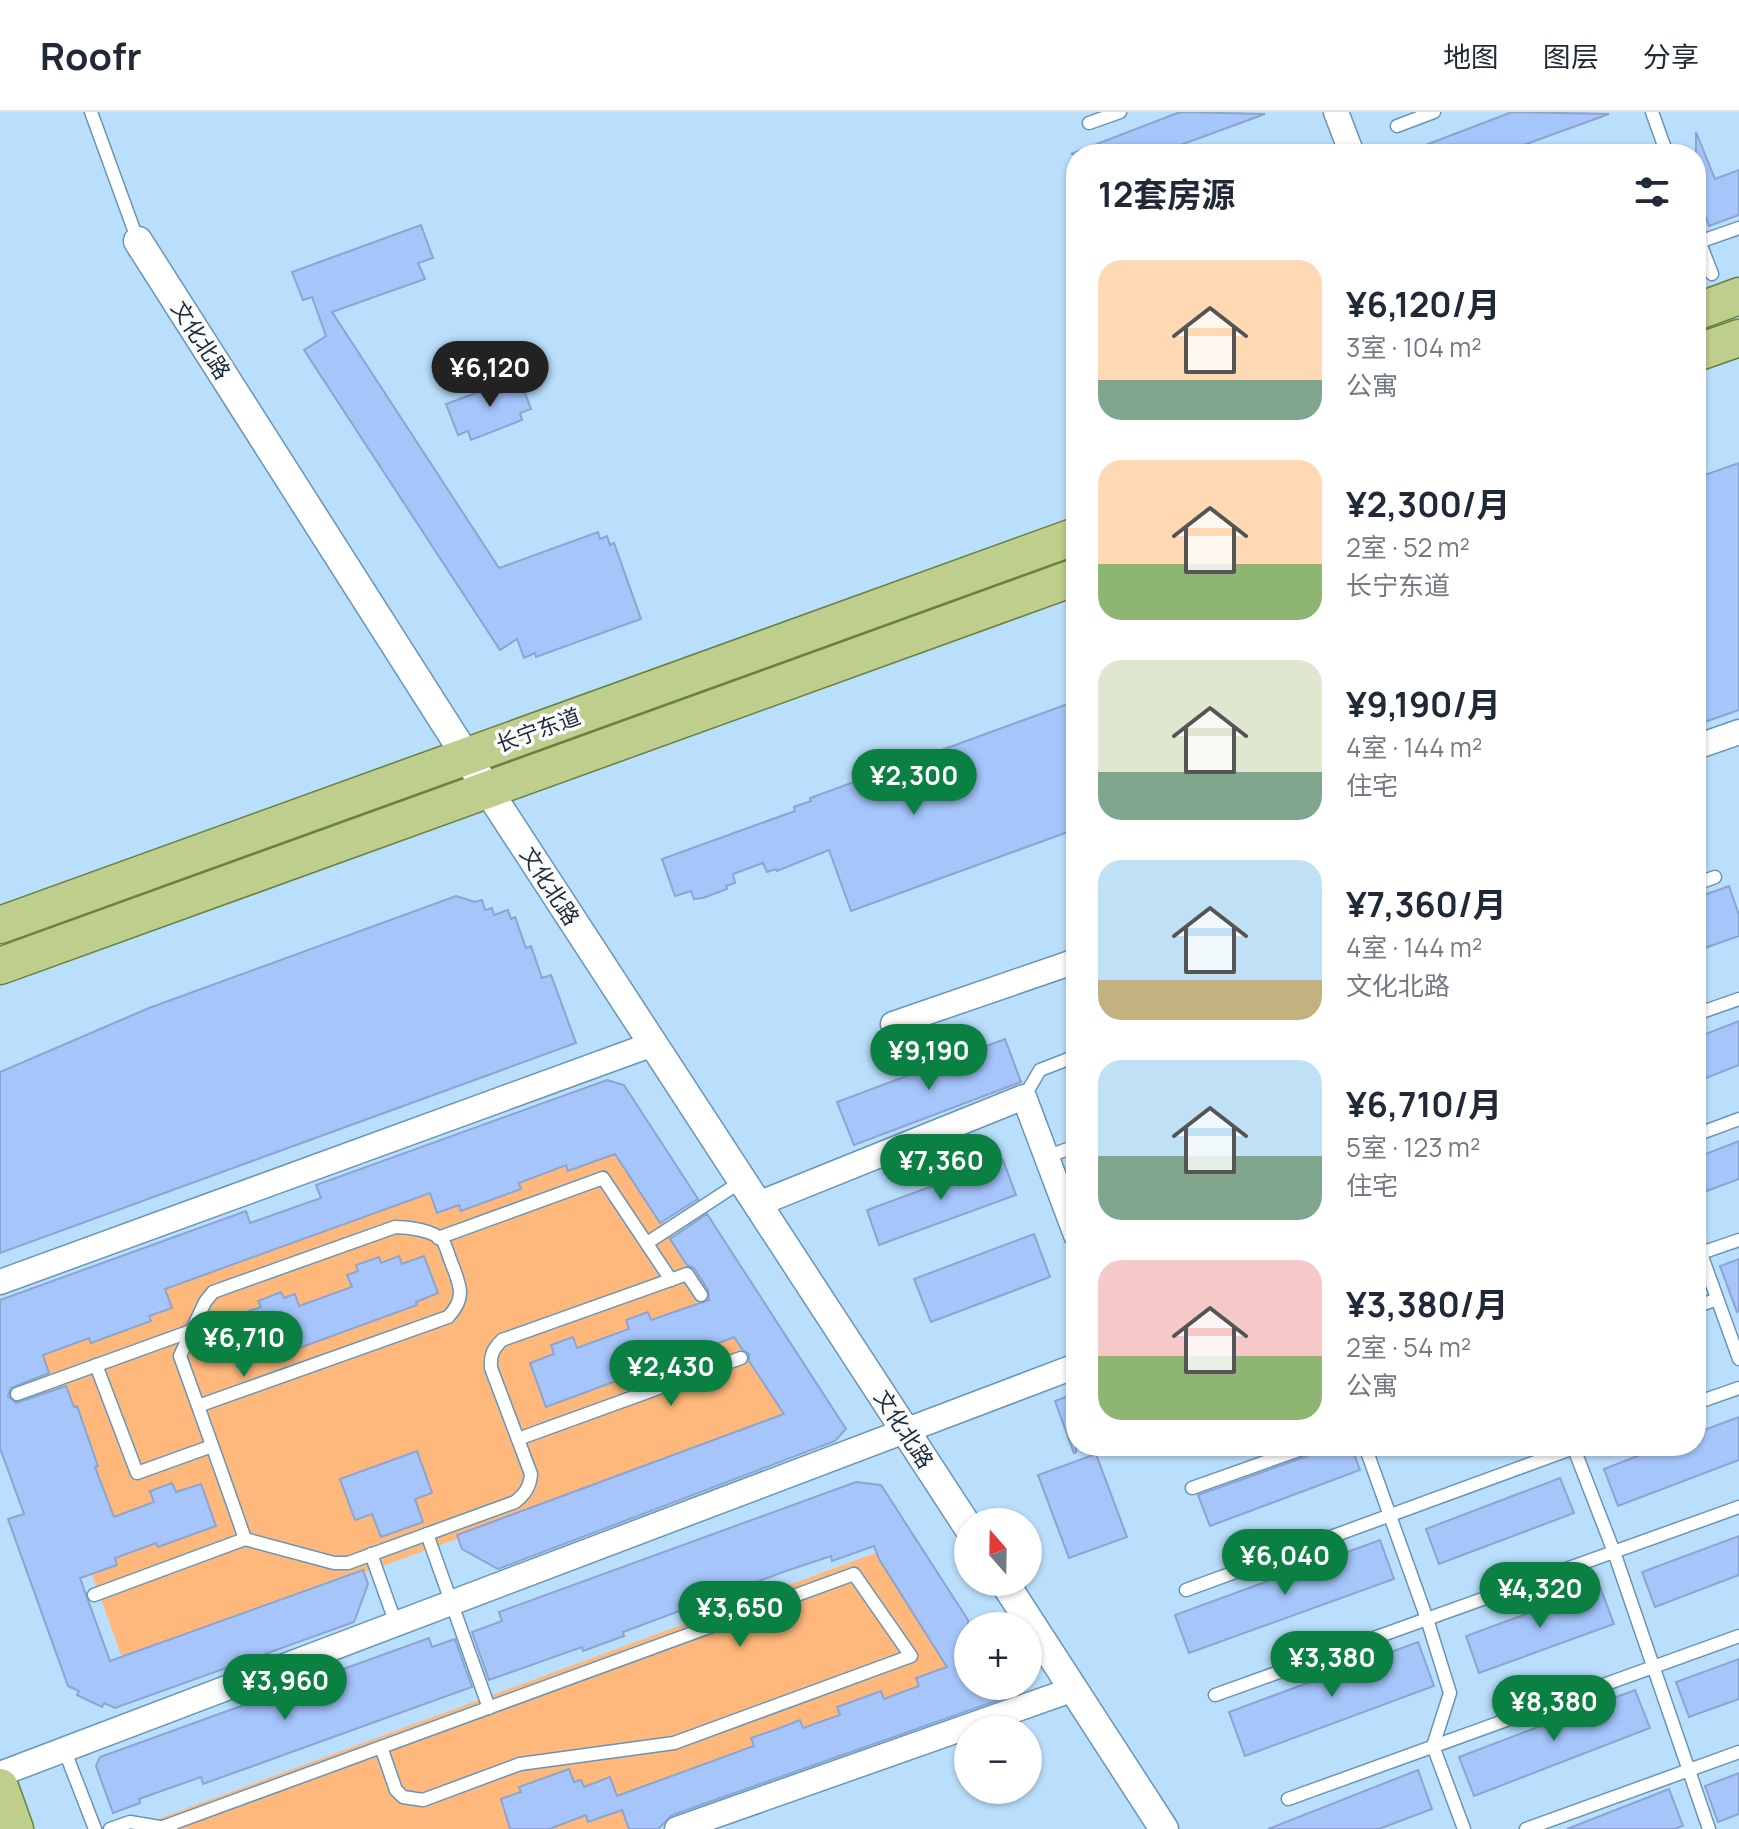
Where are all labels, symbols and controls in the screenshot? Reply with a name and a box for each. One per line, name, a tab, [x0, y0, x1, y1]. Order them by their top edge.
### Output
text: Roofr	[40, 29, 142, 81]
text: 地图	[1443, 37, 1499, 75]
text: 图层	[1543, 37, 1599, 75]
text: 分享	[1643, 37, 1699, 75]
icon: filters	[1630, 170, 1674, 214]
text: 12套房源	[1098, 171, 1235, 217]
text: ¥6,120/月	[1346, 281, 1500, 327]
icon: home	[1162, 292, 1258, 388]
street label: 文化北路	[164, 295, 238, 385]
text: 3室 · 104 m²	[1346, 329, 1482, 365]
pin: ¥6,120	[425, 341, 555, 409]
text: ¥6,120	[450, 349, 530, 385]
text: 公寓	[1346, 367, 1398, 403]
text: ¥2,300/月	[1346, 481, 1511, 527]
icon: home	[1162, 492, 1258, 588]
text: 2室 · 52 m²	[1346, 529, 1470, 565]
text: 长宁东道	[1346, 567, 1450, 603]
text: ¥9,190/月	[1346, 681, 1501, 727]
icon: home	[1162, 692, 1258, 788]
street label: 长宁东道	[492, 701, 584, 759]
text: 4室 · 144 m²	[1346, 729, 1482, 765]
pin: ¥2,300	[849, 749, 979, 817]
text: ¥2,300	[870, 757, 958, 793]
text: 住宅	[1346, 767, 1398, 803]
street label: 文化北路	[513, 841, 587, 931]
text: ¥7,360/月	[1346, 881, 1507, 927]
icon: home	[1162, 892, 1258, 988]
text: 4室 · 144 m²	[1346, 929, 1482, 965]
text: 文化北路	[1346, 967, 1450, 1003]
pin: ¥9,190	[864, 1024, 994, 1092]
text: ¥9,190	[888, 1032, 970, 1068]
text: ¥6,710/月	[1346, 1081, 1502, 1127]
icon: home	[1162, 1092, 1258, 1188]
text: 5室 · 123 m²	[1346, 1129, 1480, 1165]
pin: ¥7,360	[876, 1134, 1006, 1202]
text: ¥7,360	[898, 1142, 984, 1178]
text: 住宅	[1346, 1167, 1398, 1203]
text: ¥3,380/月	[1346, 1281, 1509, 1327]
icon: home	[1162, 1292, 1258, 1388]
pin: ¥6,710	[179, 1311, 309, 1379]
text: ¥6,710	[203, 1319, 285, 1355]
text: 2室 · 54 m²	[1346, 1329, 1471, 1365]
pin: ¥2,430	[606, 1340, 736, 1408]
text: ¥2,430	[627, 1348, 715, 1384]
text: 公寓	[1346, 1367, 1398, 1403]
street label: 文化北路	[867, 1384, 941, 1474]
north arrow	[954, 1508, 1042, 1596]
map controls	[954, 1508, 1042, 1804]
pin: ¥6,040	[1220, 1529, 1350, 1597]
text: ¥6,040	[1240, 1537, 1330, 1573]
pin: ¥4,320	[1475, 1562, 1605, 1630]
text: ¥4,320	[1498, 1570, 1582, 1606]
pin: ¥3,650	[675, 1581, 805, 1649]
text: ¥3,650	[696, 1589, 784, 1625]
button: +	[954, 1612, 1042, 1700]
pin: ¥3,380	[1267, 1631, 1397, 1699]
text: ¥3,380	[1288, 1639, 1376, 1675]
pin: ¥3,960	[220, 1654, 350, 1722]
text: ¥3,960	[241, 1662, 329, 1698]
pin: ¥8,380	[1489, 1675, 1619, 1743]
text: ¥8,380	[1510, 1683, 1598, 1719]
button: −	[954, 1716, 1042, 1804]

